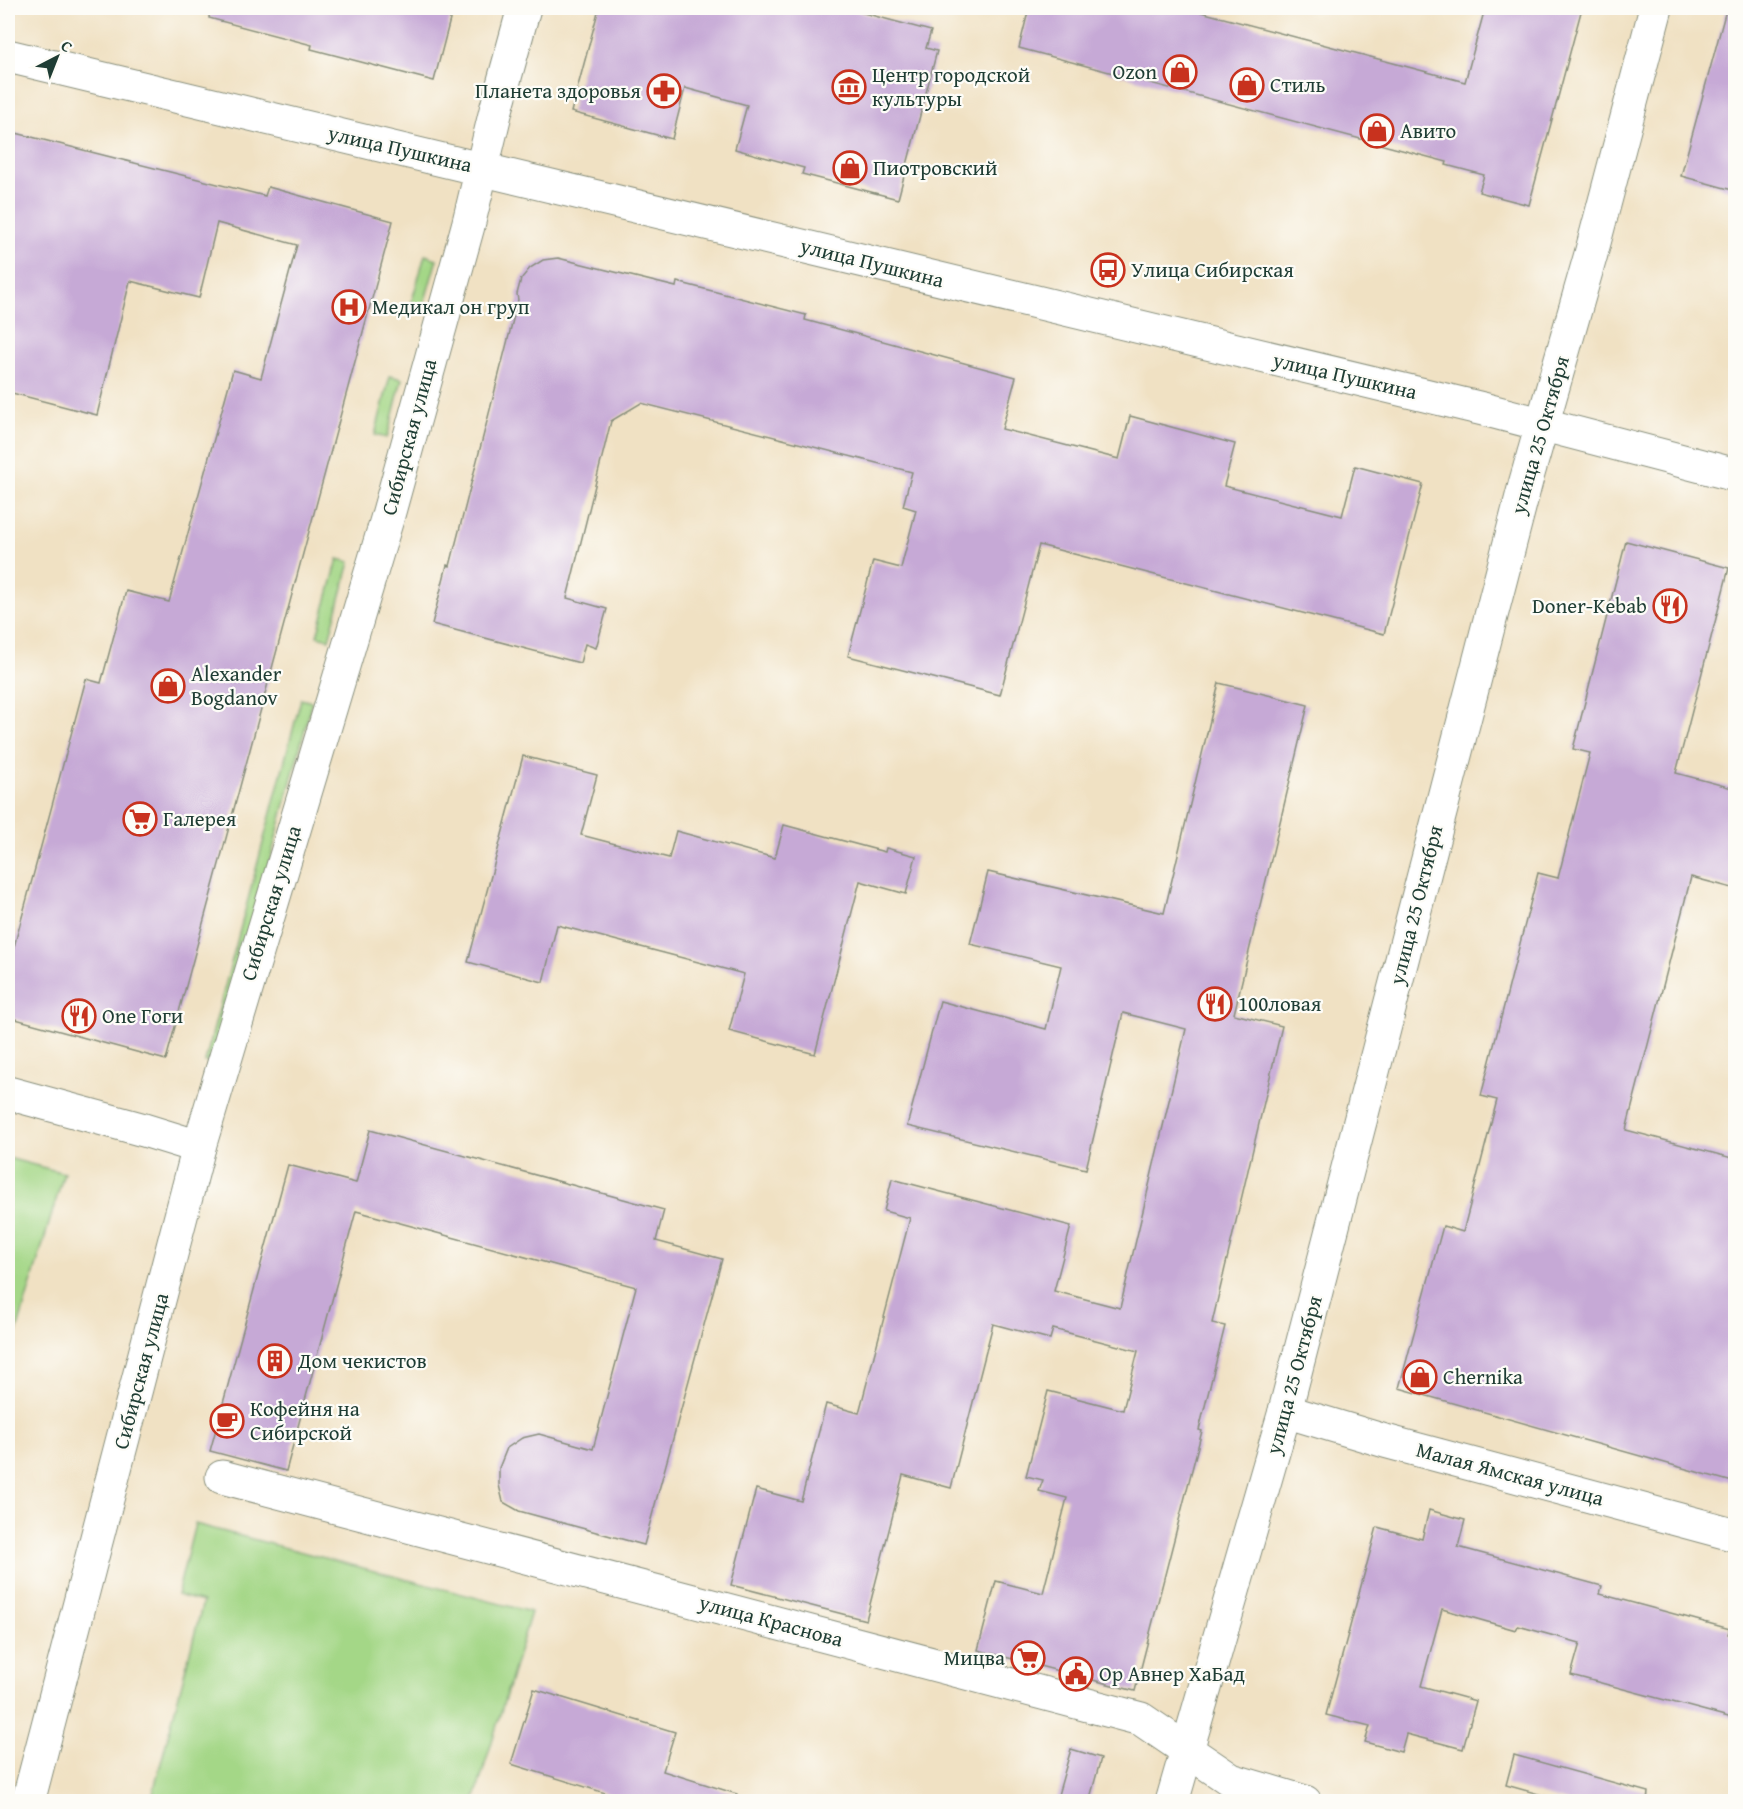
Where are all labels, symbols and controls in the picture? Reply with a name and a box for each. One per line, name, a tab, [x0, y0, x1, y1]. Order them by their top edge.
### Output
north arrow	[27, 27, 87, 87]
text: С	[56, 34, 78, 58]
shop icon: Ozon	[1162, 54, 1198, 90]
place label: Ozon	[1113, 56, 1157, 87]
place label: Центр городской культуры	[872, 59, 1030, 114]
shop icon: Стиль	[1229, 67, 1265, 103]
museum icon: Центр городской культуры	[831, 69, 867, 105]
place label: Стиль	[1270, 69, 1326, 100]
pharmacy icon: Планета здоровья	[646, 73, 682, 109]
place label: Планета здоровья	[475, 75, 641, 106]
shop icon: Авито	[1359, 113, 1395, 149]
place label: Авито	[1400, 115, 1456, 146]
street label: улица Пушкина	[324, 117, 475, 180]
shop icon: Пиотровский	[832, 150, 868, 186]
place label: Пиотровский	[873, 152, 997, 183]
street label: улица Пушкина	[796, 229, 947, 295]
bus stop icon: Улица Сибирская	[1090, 252, 1126, 288]
place label: Улица Сибирская	[1131, 254, 1294, 285]
hospital icon: Медикал он груп	[331, 289, 367, 325]
place label: Медикал он груп	[372, 291, 530, 322]
street label: улица Пушкина	[1269, 344, 1420, 407]
street label: улица 25 Октября	[1502, 352, 1577, 519]
street label: Сибирская улица	[373, 355, 444, 519]
restaurant icon: Doner-Kebab	[1652, 588, 1688, 624]
place label: Doner-Kebab	[1532, 590, 1647, 621]
place label: Alexander Bogdanov	[191, 658, 282, 713]
shop icon: Alexander Bogdanov	[150, 668, 186, 704]
supermarket icon: Галерея	[122, 801, 158, 837]
place label: Галерея	[163, 803, 237, 834]
street label: Сибирская улица	[232, 821, 309, 984]
street label: улица 25 Октября	[1380, 822, 1450, 989]
restaurant icon: 100ловая	[1197, 986, 1233, 1022]
place label: 100ловая	[1238, 988, 1322, 1019]
restaurant icon: One Гоги	[61, 998, 97, 1034]
place label: One Гоги	[102, 1000, 183, 1031]
street label: Сибирская улица	[105, 1289, 176, 1453]
street label: улица 25 Октября	[1257, 1292, 1330, 1459]
building icon: Дом чекистов	[257, 1343, 293, 1379]
place label: Дом чекистов	[297, 1345, 427, 1376]
shop icon: Chernika	[1402, 1359, 1438, 1395]
place label: Chernika	[1443, 1361, 1523, 1392]
place label: Кофейня на Сибирской	[250, 1393, 360, 1448]
cafe icon: Кофейня на Сибирской	[209, 1403, 245, 1439]
street label: Малая Ямская улица	[1413, 1434, 1607, 1513]
street label: улица Краснова	[695, 1586, 847, 1655]
supermarket icon: Мицва	[1010, 1640, 1046, 1676]
place label: Мицва	[944, 1642, 1005, 1673]
public building icon: Ор Авнер ХаБад	[1058, 1656, 1094, 1692]
place label: Ор Авнер ХаБад	[1099, 1658, 1246, 1689]

